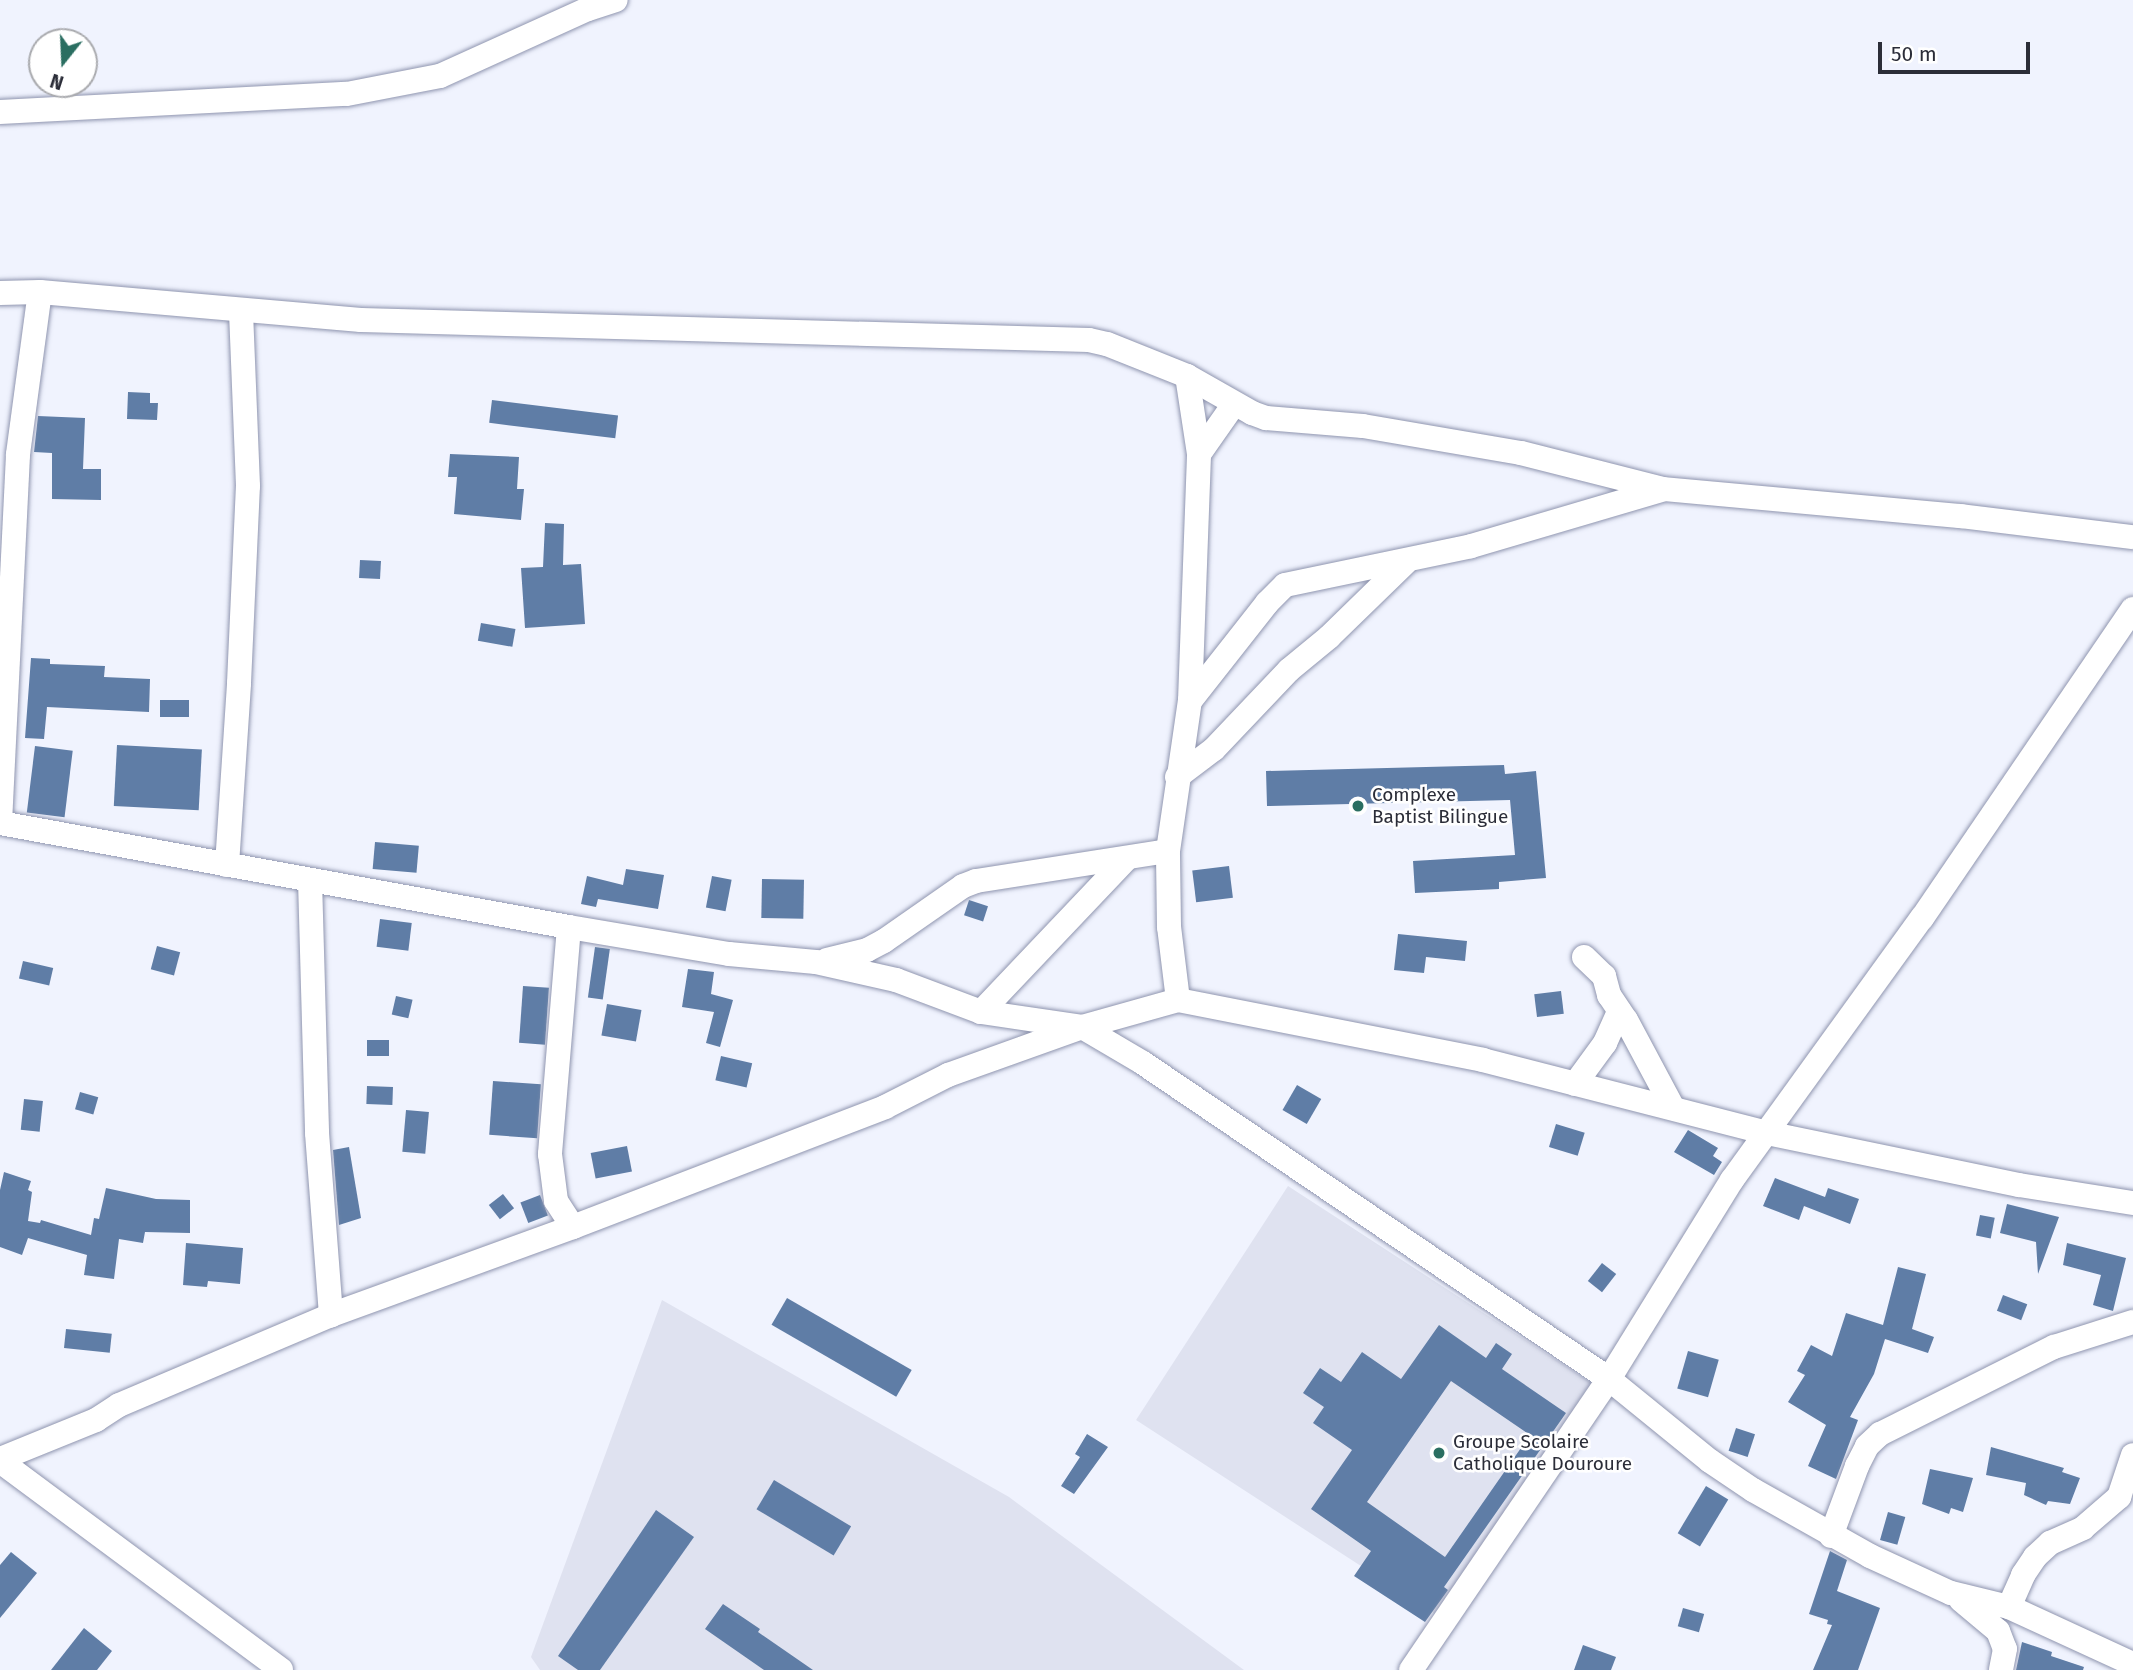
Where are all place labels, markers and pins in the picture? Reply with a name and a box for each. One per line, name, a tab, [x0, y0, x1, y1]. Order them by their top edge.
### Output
place label: Complexe Baptist Bilingue	[1372, 784, 1508, 828]
marker: Complexe Baptist Bilingue	[1350, 798, 1366, 814]
place label: Groupe Scolaire Catholique Douroure	[1453, 1431, 1632, 1475]
marker: Groupe Scolaire Catholique Douroure	[1431, 1445, 1447, 1461]

